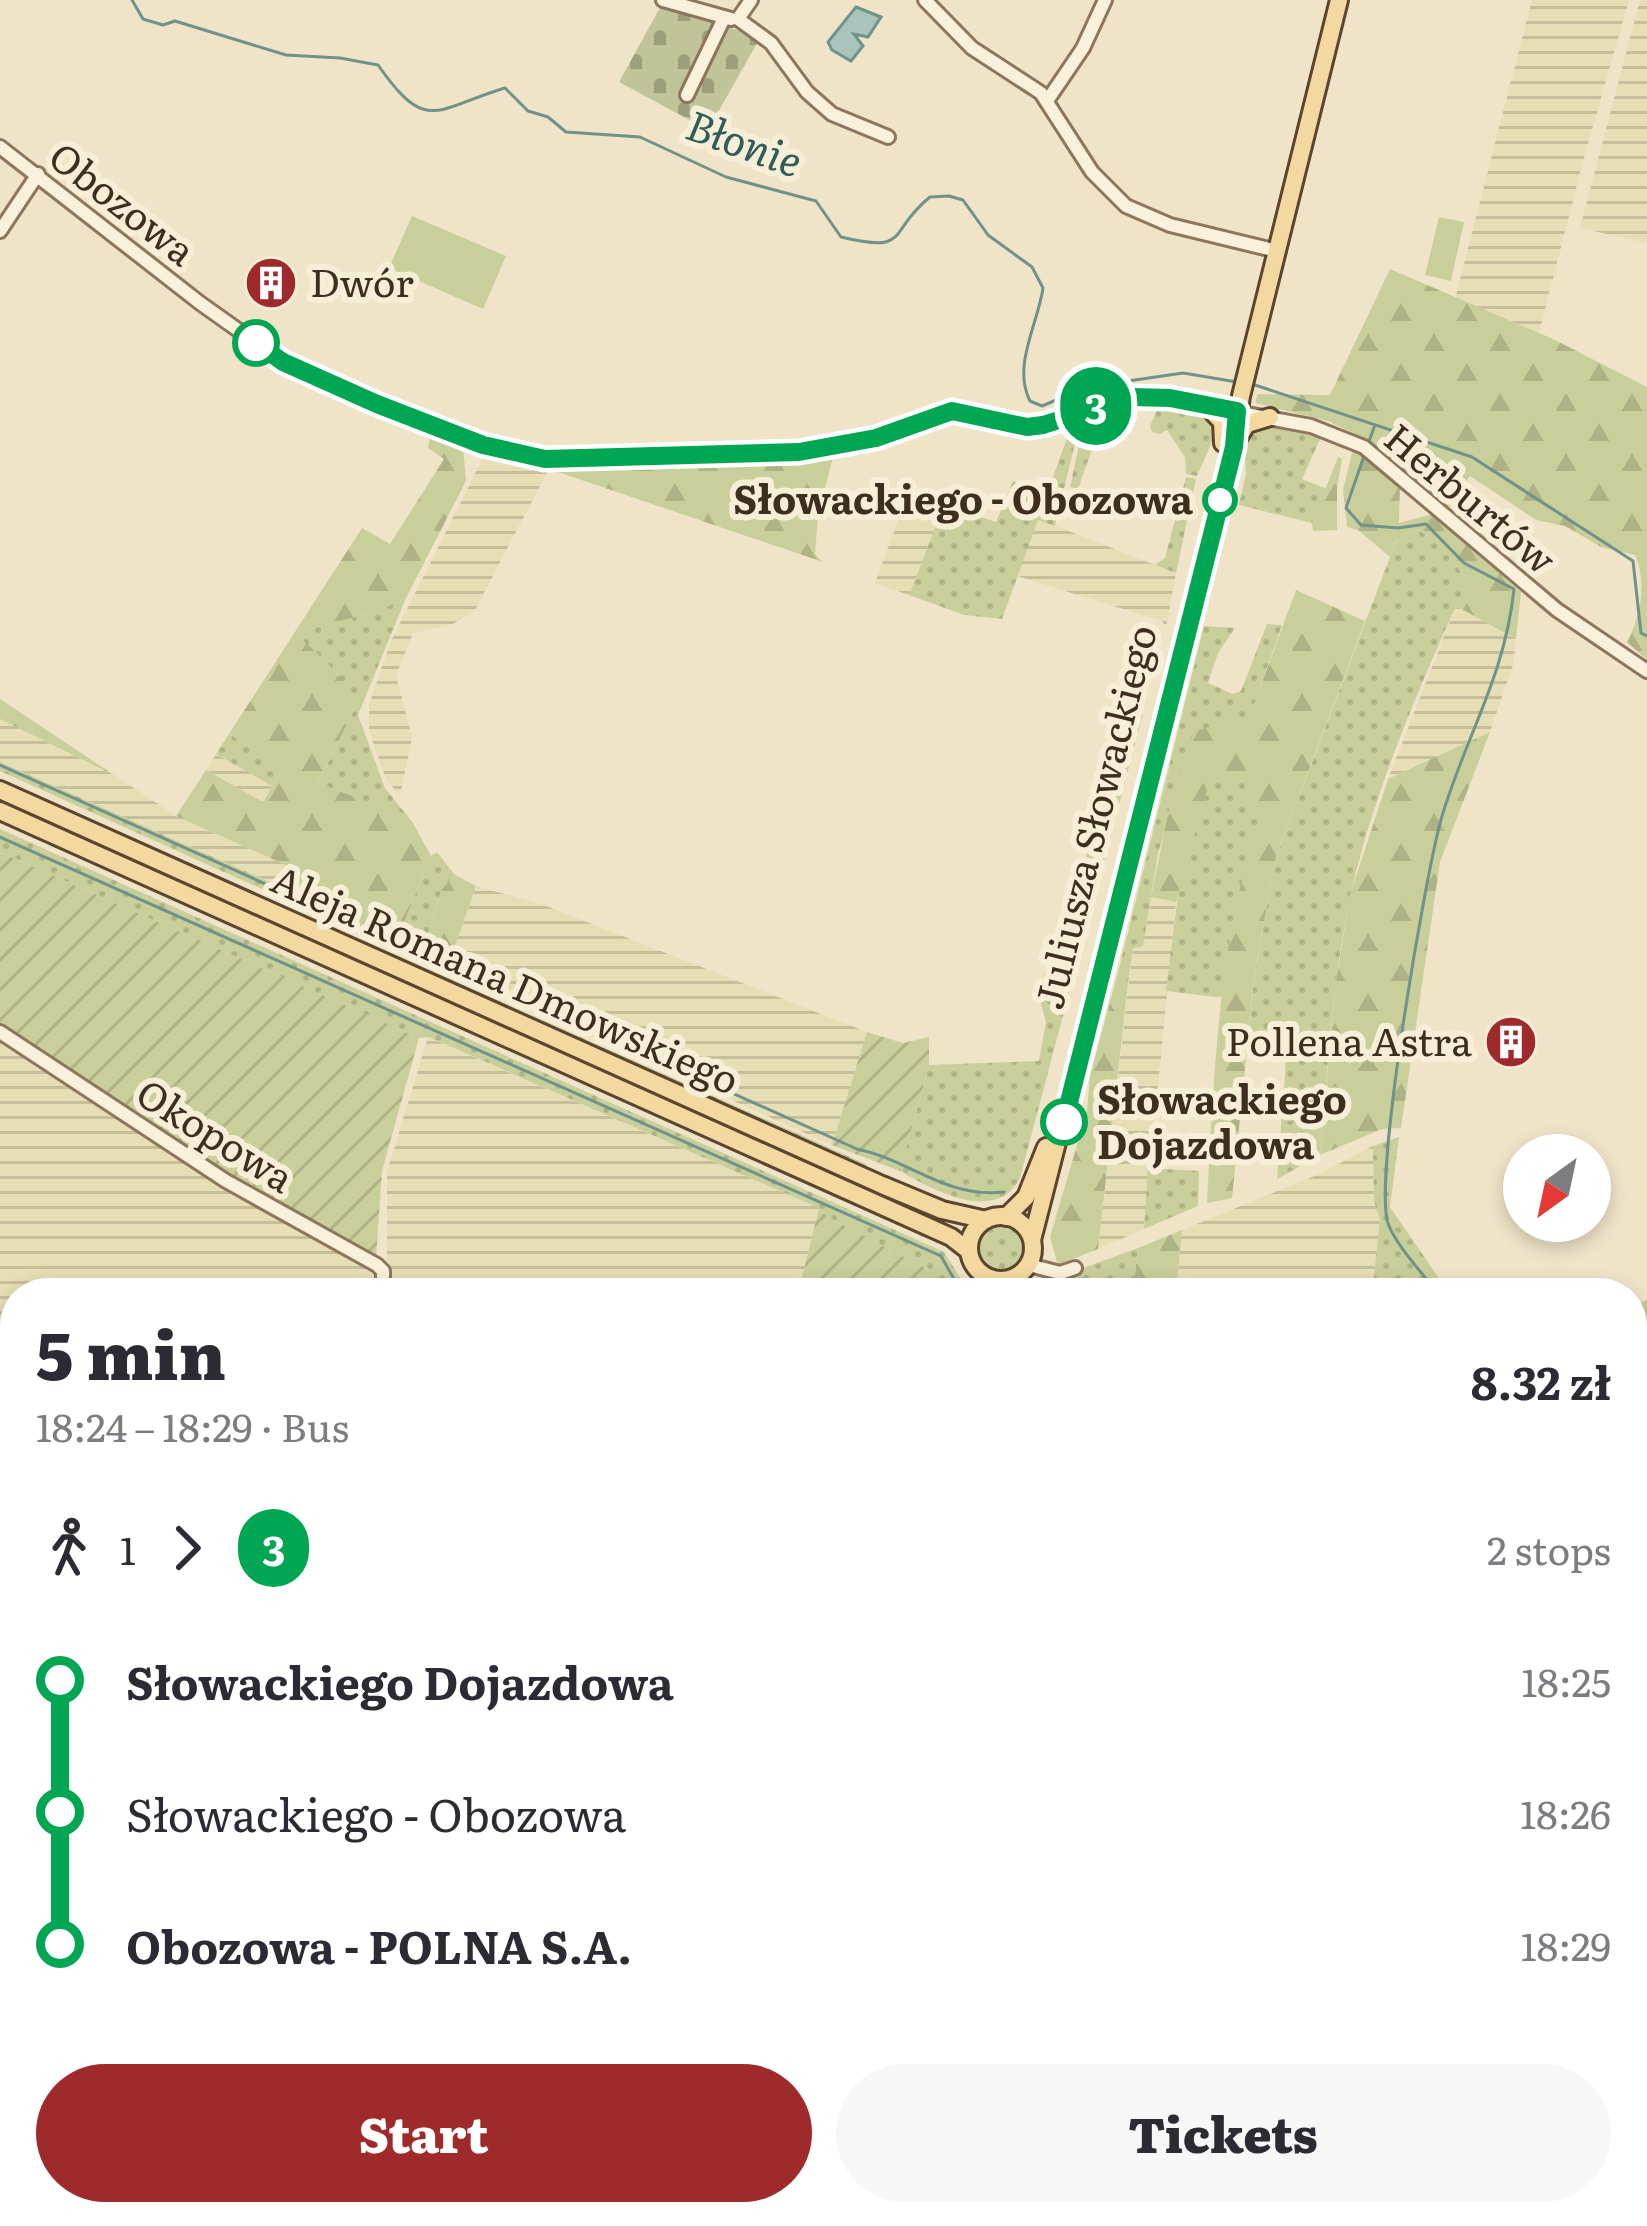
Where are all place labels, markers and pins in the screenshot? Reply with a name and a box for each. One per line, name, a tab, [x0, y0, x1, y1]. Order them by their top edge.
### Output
place label: Dwór	[310, 251, 414, 309]
building icon: Dwór	[243, 255, 299, 311]
unlabelled marker	[234, 321, 278, 365]
place label: Słowackiego - Obozowa	[733, 468, 1193, 526]
marker: Słowackiego - Obozowa	[1204, 484, 1236, 516]
place label: Pollena Astra	[1226, 1010, 1472, 1068]
building icon: Pollena Astra	[1483, 1014, 1539, 1070]
place label: Słowackiego Dojazdowa	[1097, 1068, 1347, 1171]
marker: Słowackiego Dojazdowa	[1042, 1100, 1086, 1144]

